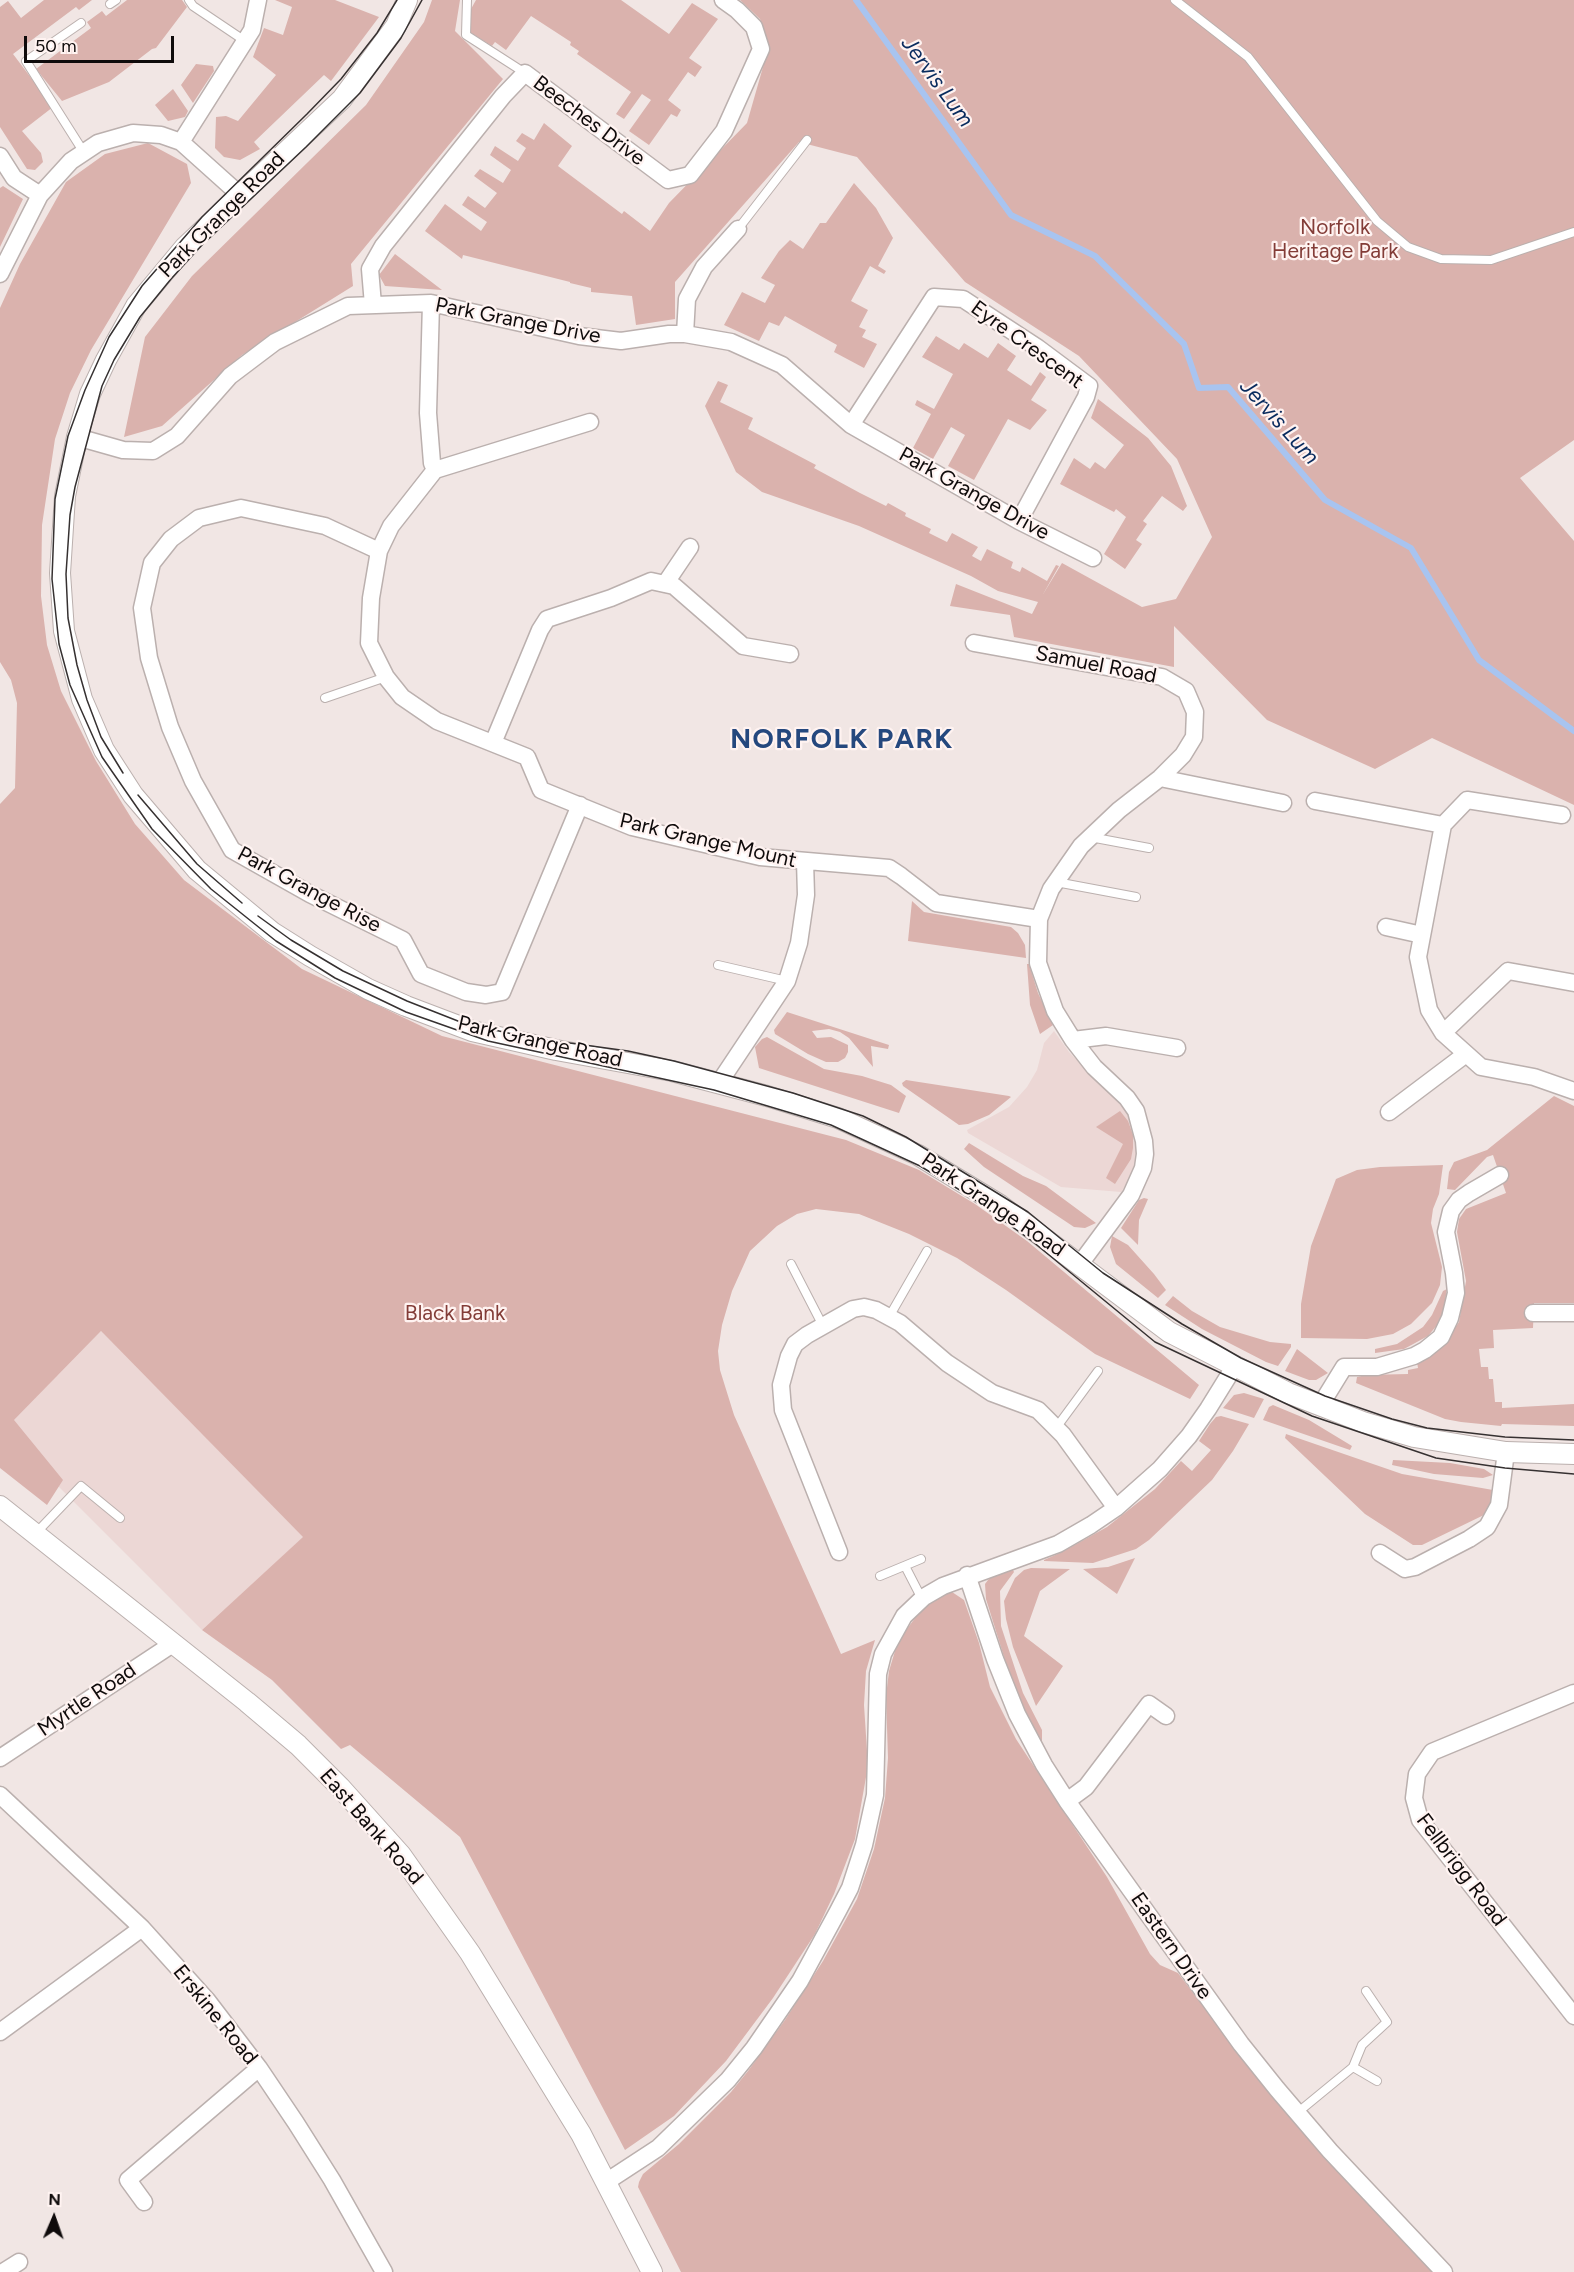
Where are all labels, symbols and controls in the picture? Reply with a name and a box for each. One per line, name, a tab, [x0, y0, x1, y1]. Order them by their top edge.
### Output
scale bar	[27, 24, 177, 62]
water label: Jervis Lum	[895, 32, 979, 132]
text: 50 m	[35, 35, 77, 57]
street label: Beeches Drive	[528, 71, 650, 171]
street label: Park Grange Road	[154, 147, 290, 283]
park label: Norfolk Heritage Park	[1272, 215, 1398, 265]
street label: Park Grange Drive	[433, 293, 603, 349]
street label: Eyre Crescent	[966, 296, 1088, 394]
water label: Jervis Lum	[1234, 374, 1324, 470]
street label: Park Grange Drive	[894, 442, 1054, 546]
street label: Samuel Road	[1033, 641, 1159, 689]
district label: NORFOLK PARK	[730, 724, 954, 756]
street label: Park Grange Mount	[617, 808, 799, 874]
street label: Park Grange Rise	[233, 842, 385, 938]
street label: Park Grange Road	[455, 1011, 625, 1073]
street label: Park Grange Road	[916, 1148, 1070, 1262]
park label: Black Bank	[405, 1301, 505, 1327]
street label: Myrtle Road	[33, 1658, 141, 1742]
street label: East Bank Road	[314, 1764, 428, 1890]
street label: Fellbrigg Road	[1410, 1809, 1512, 1931]
street label: Eastern Drive	[1125, 1888, 1217, 2004]
street label: Erskine Road	[167, 1960, 263, 2070]
north arrow	[24, 2188, 84, 2248]
text: N	[48, 2190, 61, 2209]

